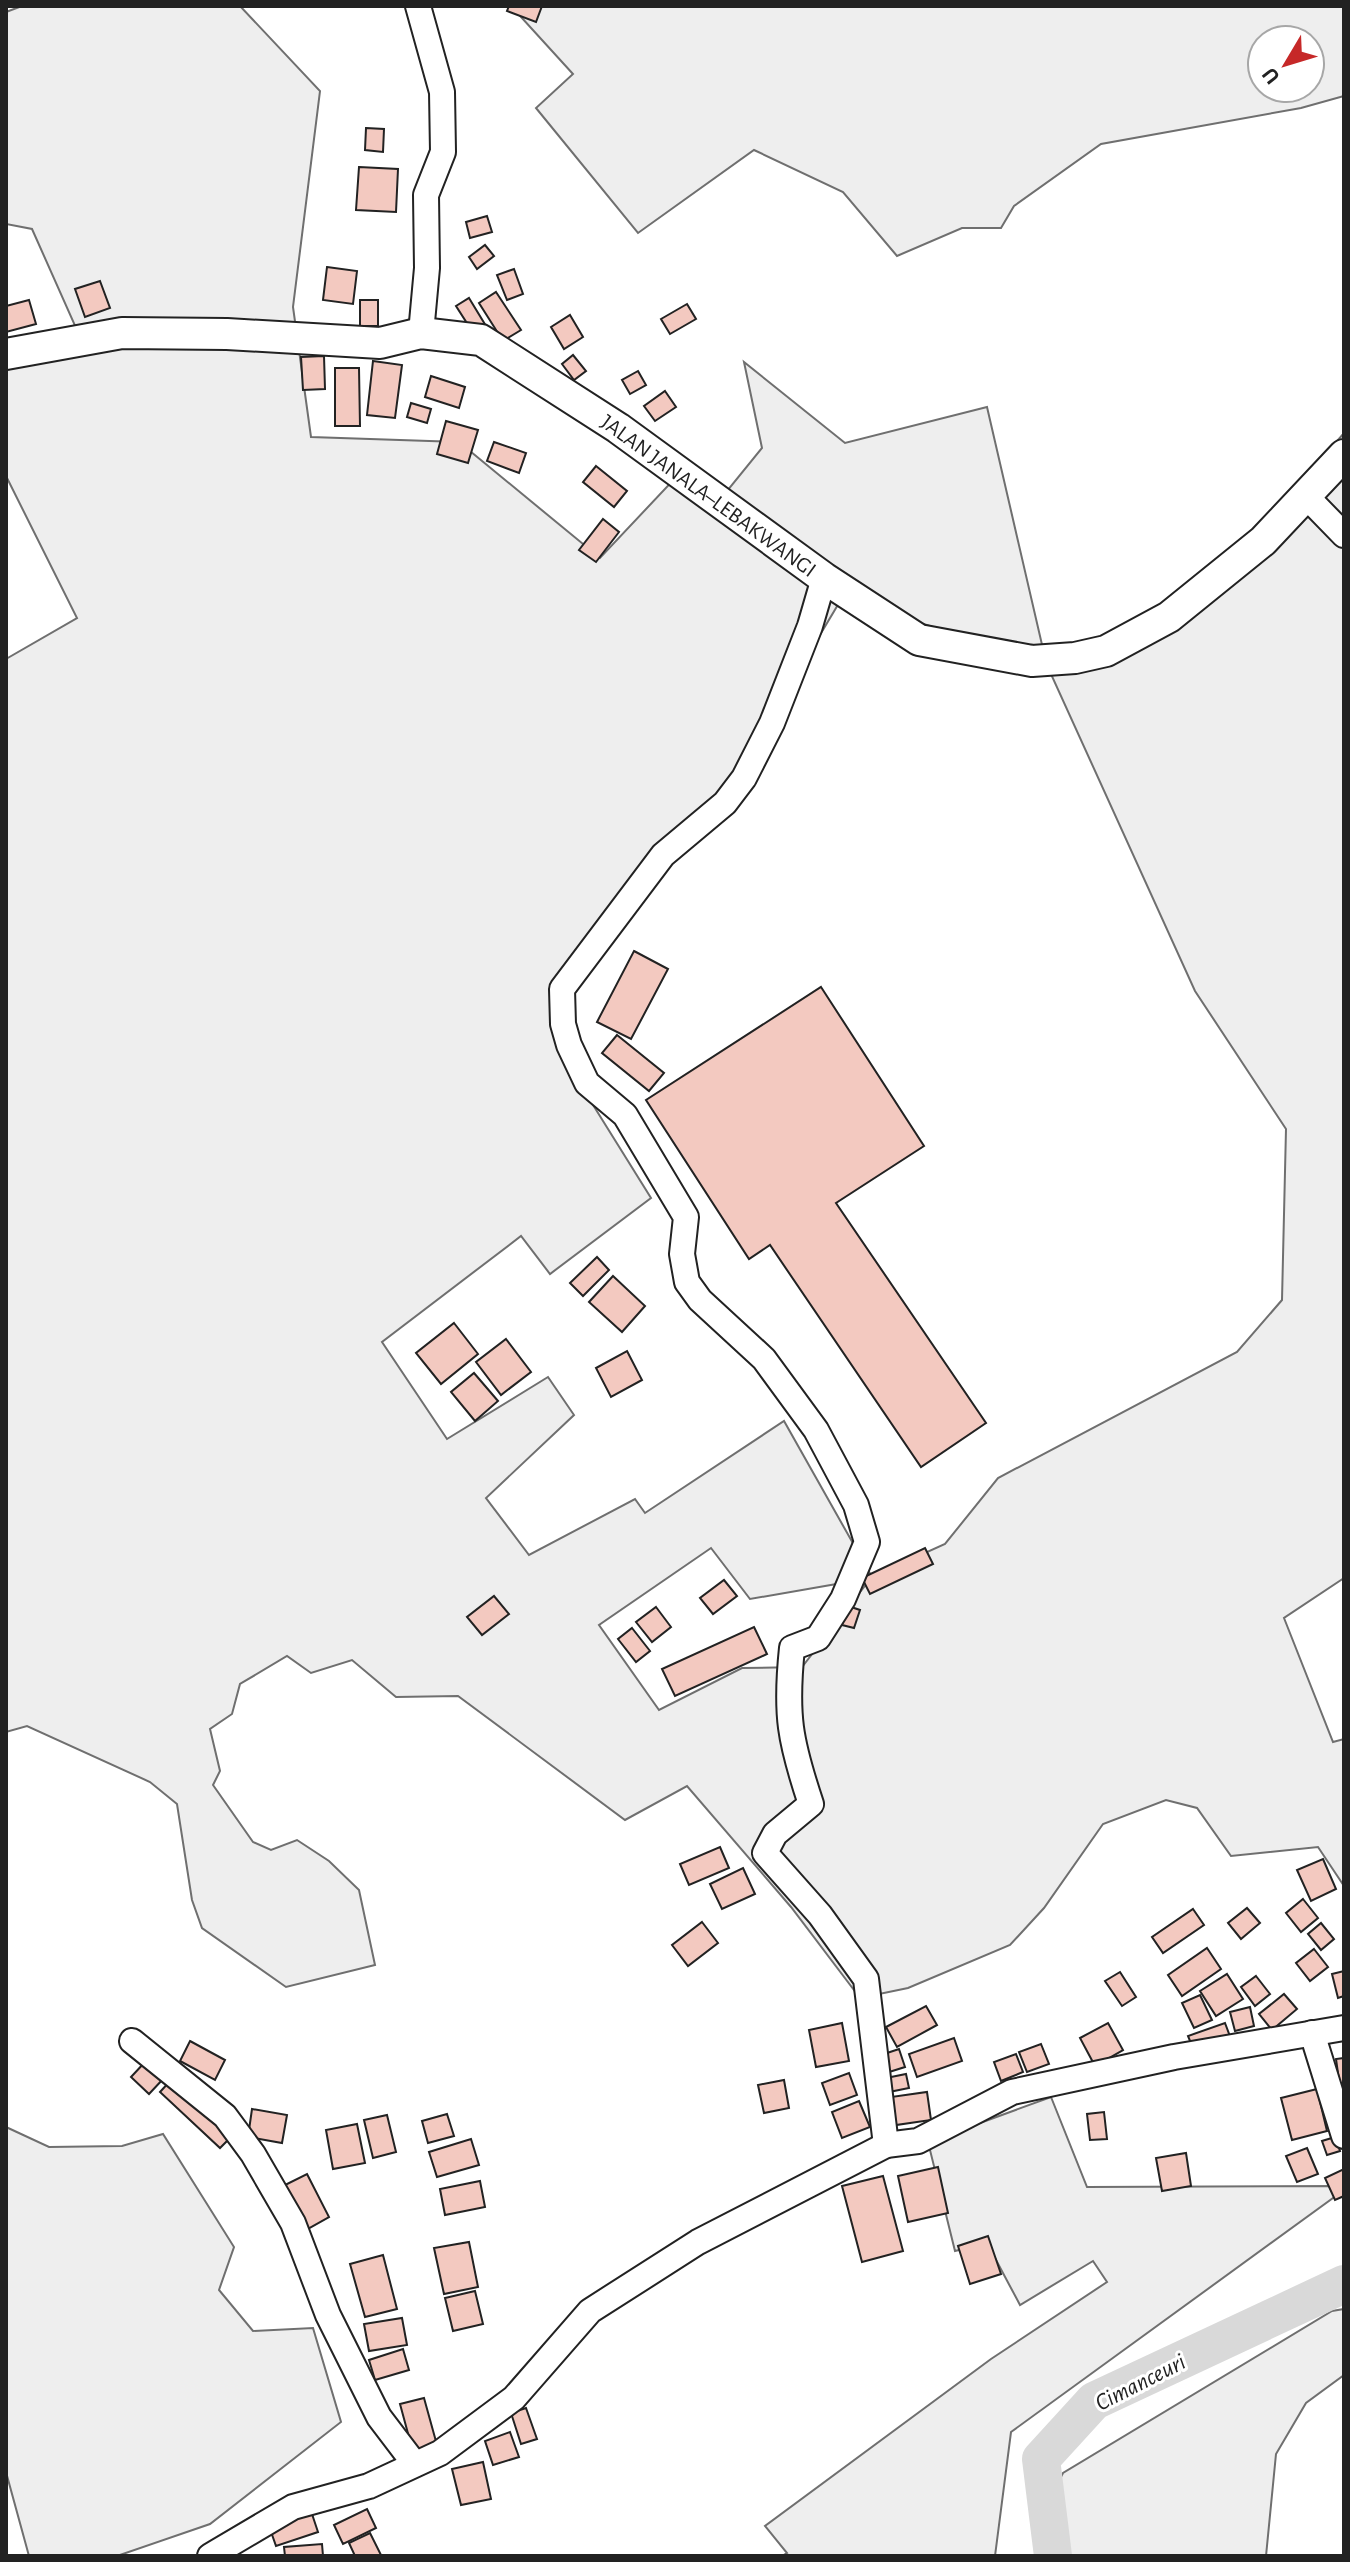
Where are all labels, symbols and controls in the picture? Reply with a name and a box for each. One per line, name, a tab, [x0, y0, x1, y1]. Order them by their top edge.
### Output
north arrow	[1246, 24, 1326, 104]
text: U	[1258, 63, 1284, 88]
street label: JALAN JANALA–LEBAKWANGI	[597, 411, 820, 581]
water label: Cimanceuri	[1091, 2350, 1189, 2416]

